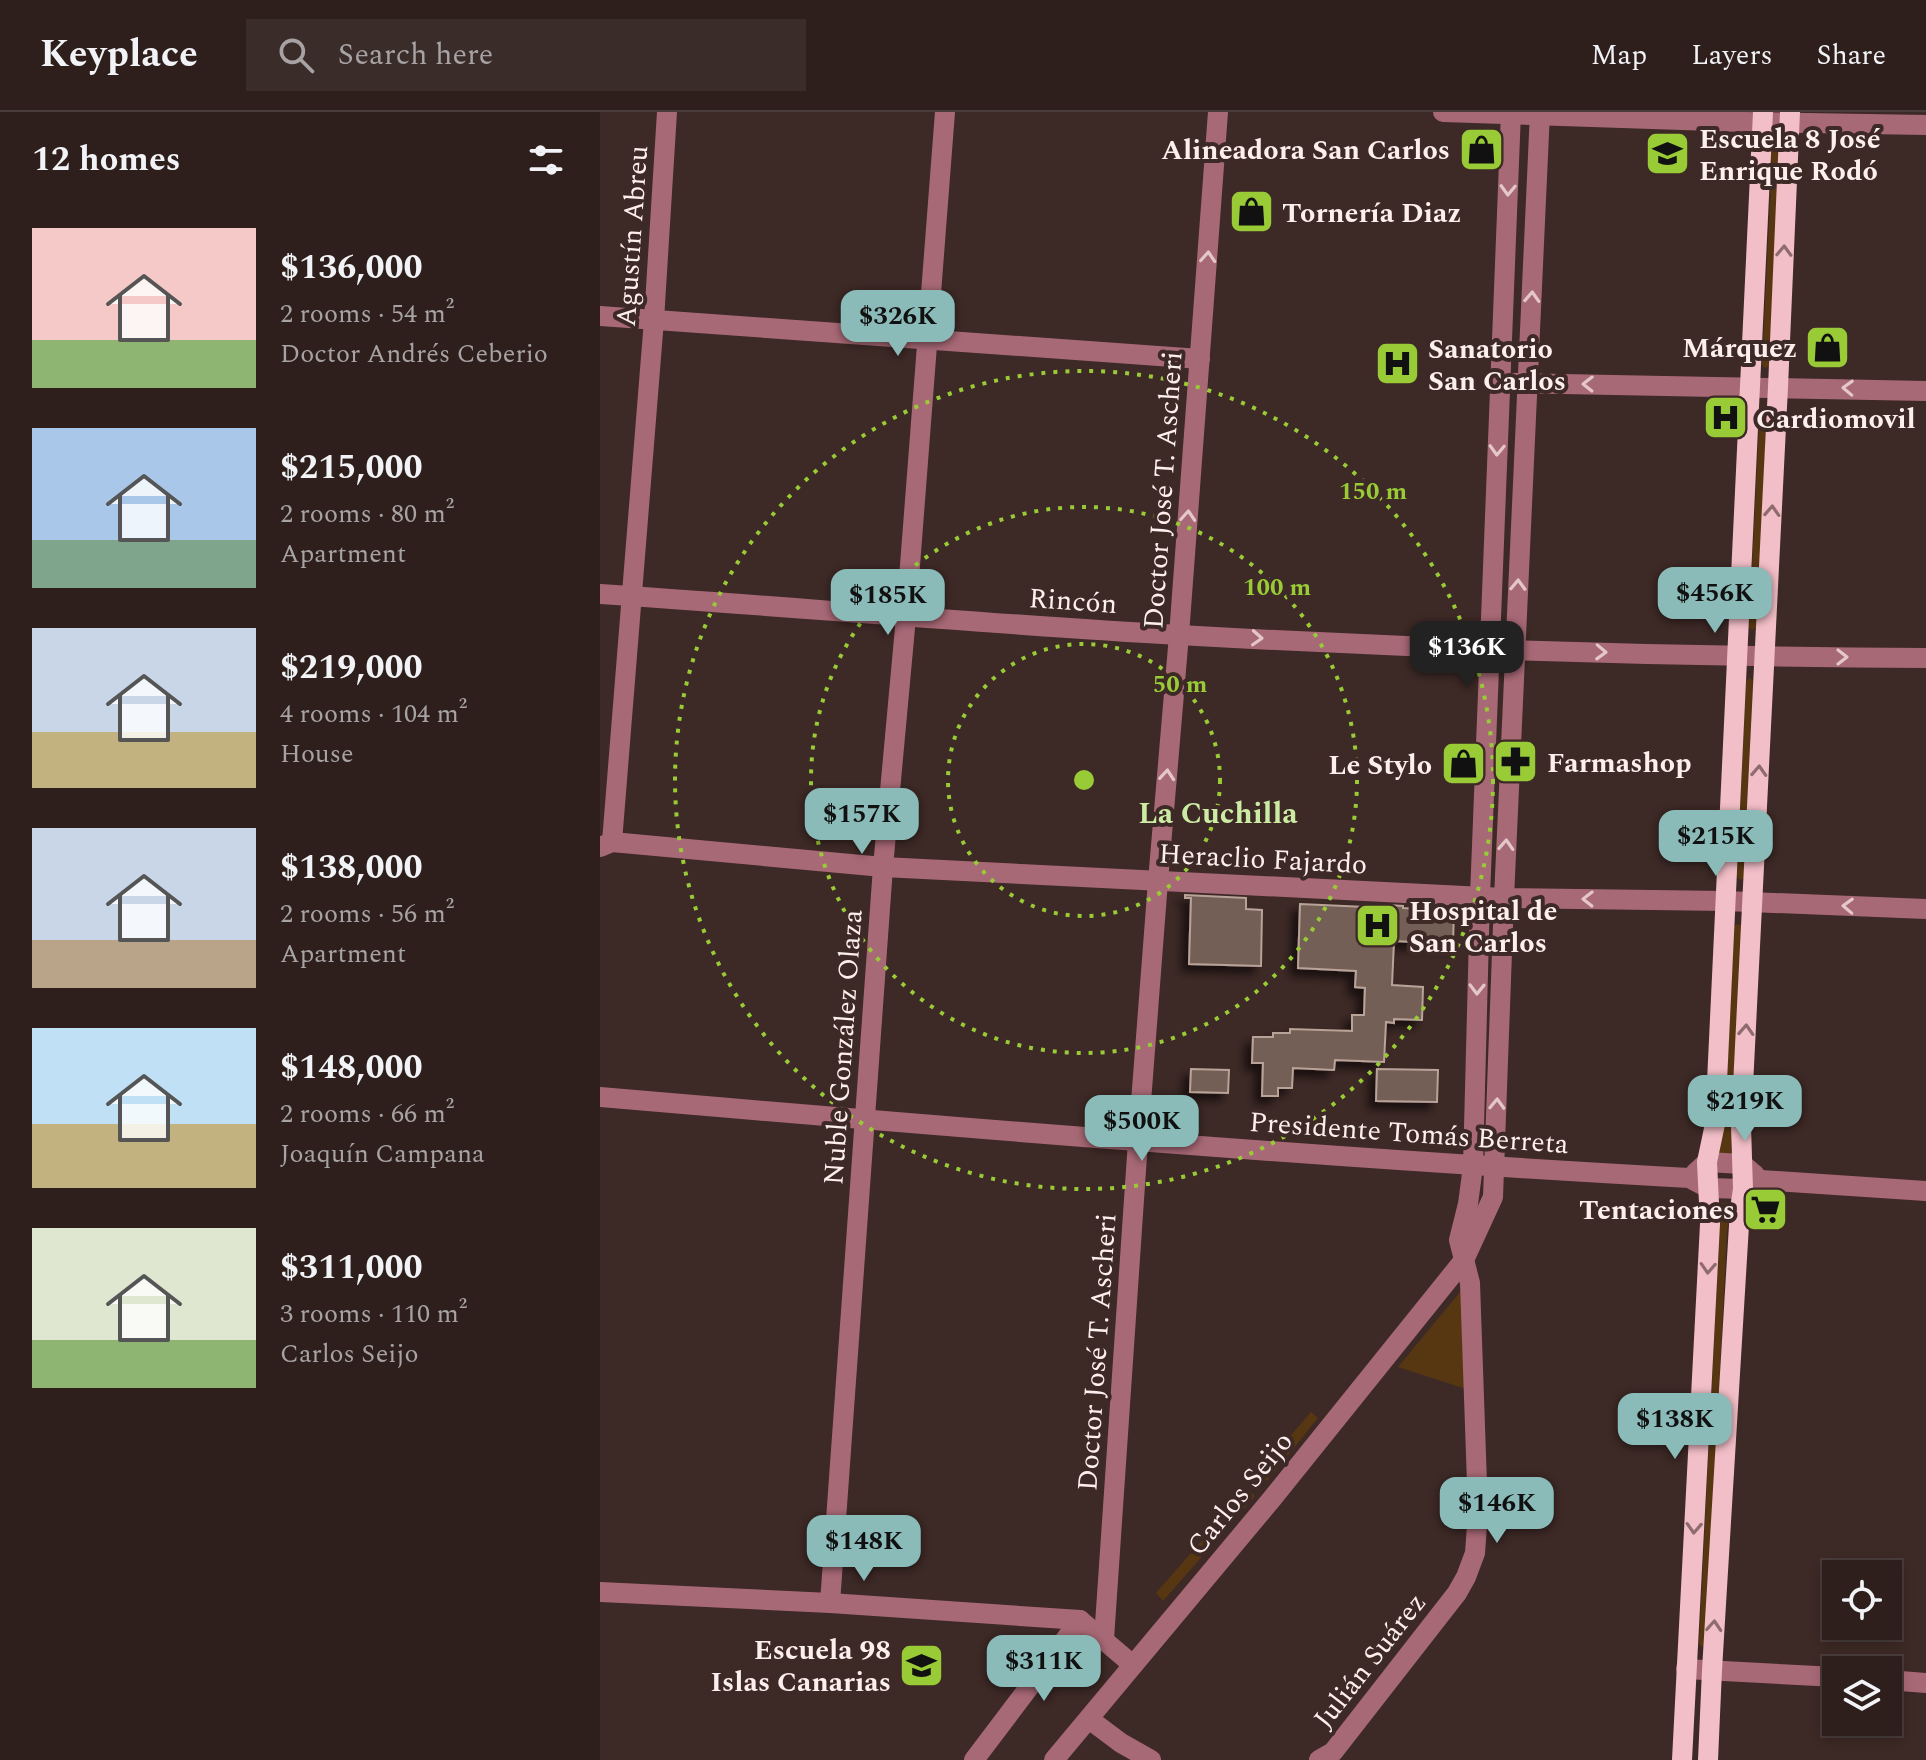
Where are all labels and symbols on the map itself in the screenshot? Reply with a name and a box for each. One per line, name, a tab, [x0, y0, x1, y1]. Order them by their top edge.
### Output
place label: Escuela 8 José Enrique Rodó	[1699, 118, 1881, 193]
shop icon: Alineadora San Carlos	[1457, 125, 1505, 173]
place label: Alineadora San Carlos	[1161, 129, 1450, 172]
school or university icon: Escuela 8 José Enrique Rodó	[1644, 130, 1692, 178]
street label: Agustín Abreu	[605, 144, 660, 328]
one-way arrow	[1500, 184, 1517, 197]
shop icon: Tornería Diaz	[1227, 188, 1275, 236]
place label: Tornería Diaz	[1282, 192, 1461, 235]
one-way arrow	[1775, 244, 1792, 257]
one-way arrow	[1199, 250, 1216, 263]
pin: $326K	[842, 290, 954, 358]
one-way arrow	[1523, 290, 1540, 303]
shop icon: Márquez	[1804, 323, 1852, 371]
place label: Márquez	[1682, 327, 1797, 370]
place label: Sanatorio San Carlos	[1428, 328, 1566, 403]
hospital icon: Sanatorio San Carlos	[1373, 340, 1421, 388]
street label: Doctor José T. Ascheri	[1132, 350, 1195, 630]
one-way arrow	[1581, 375, 1594, 393]
one-way arrow	[1841, 380, 1854, 397]
hospital icon: Cardiomovil	[1701, 394, 1749, 442]
place label: Cardiomovil	[1756, 398, 1916, 441]
one-way arrow	[1489, 444, 1506, 457]
text: 150 m	[1339, 474, 1407, 510]
one-way arrow	[1763, 504, 1780, 517]
one-way arrow	[1179, 509, 1196, 522]
pin: $456K	[1659, 567, 1771, 635]
pin: $185K	[832, 569, 944, 637]
text: 100 m	[1243, 570, 1311, 606]
street label: Rincón	[1027, 577, 1118, 626]
one-way arrow	[1510, 578, 1527, 591]
pin: $136K	[1411, 621, 1523, 689]
one-way arrow	[1251, 630, 1264, 647]
one-way arrow	[1595, 644, 1608, 661]
one-way arrow	[1836, 648, 1849, 666]
text: 50 m	[1153, 667, 1208, 703]
pharmacy icon: Farmashop	[1492, 738, 1540, 786]
shop icon: Le Stylo	[1439, 740, 1487, 788]
place label: Farmashop	[1547, 742, 1692, 785]
place label: Le Stylo	[1328, 744, 1432, 787]
one-way arrow	[1750, 764, 1767, 777]
centre of rings	[1070, 766, 1098, 794]
one-way arrow	[1158, 768, 1175, 781]
pin: $157K	[806, 788, 918, 856]
district label: La Cuchilla	[1138, 791, 1298, 837]
pin: $215K	[1660, 810, 1772, 878]
street label: Heraclio Fajardo	[1158, 833, 1368, 886]
one-way arrow	[1498, 838, 1515, 850]
place label: Hospital de San Carlos	[1409, 890, 1557, 965]
one-way arrow	[1581, 890, 1594, 908]
one-way arrow	[1841, 897, 1854, 914]
hospital icon: Hospital de San Carlos	[1354, 902, 1402, 950]
street label: Nuble González Olaza	[812, 908, 875, 1186]
one-way arrow	[1468, 983, 1486, 996]
one-way arrow	[1737, 1023, 1754, 1036]
pin: $219K	[1689, 1075, 1801, 1143]
pin: $500K	[1086, 1095, 1198, 1163]
one-way arrow	[1488, 1097, 1505, 1110]
street label: Presidente Tomás Berreta	[1248, 1101, 1570, 1166]
supermarket icon: Tentaciones	[1742, 1185, 1790, 1233]
place label: Tentaciones	[1579, 1189, 1735, 1232]
street label: Doctor José T. Ascheri	[1066, 1212, 1129, 1492]
one-way arrow	[1700, 1262, 1717, 1275]
pin: $138K	[1619, 1393, 1731, 1461]
street label: Carlos Seijo	[1176, 1422, 1304, 1565]
pin: $146K	[1441, 1477, 1553, 1545]
pin: $148K	[808, 1515, 920, 1583]
one-way arrow	[1686, 1522, 1703, 1535]
street label: Julián Suárez	[1303, 1584, 1437, 1738]
one-way arrow	[1705, 1619, 1722, 1632]
place label: Escuela 98 Islas Canarias	[711, 1629, 891, 1704]
pin: $311K	[988, 1635, 1100, 1703]
school or university icon: Escuela 98 Islas Canarias	[898, 1641, 946, 1689]

